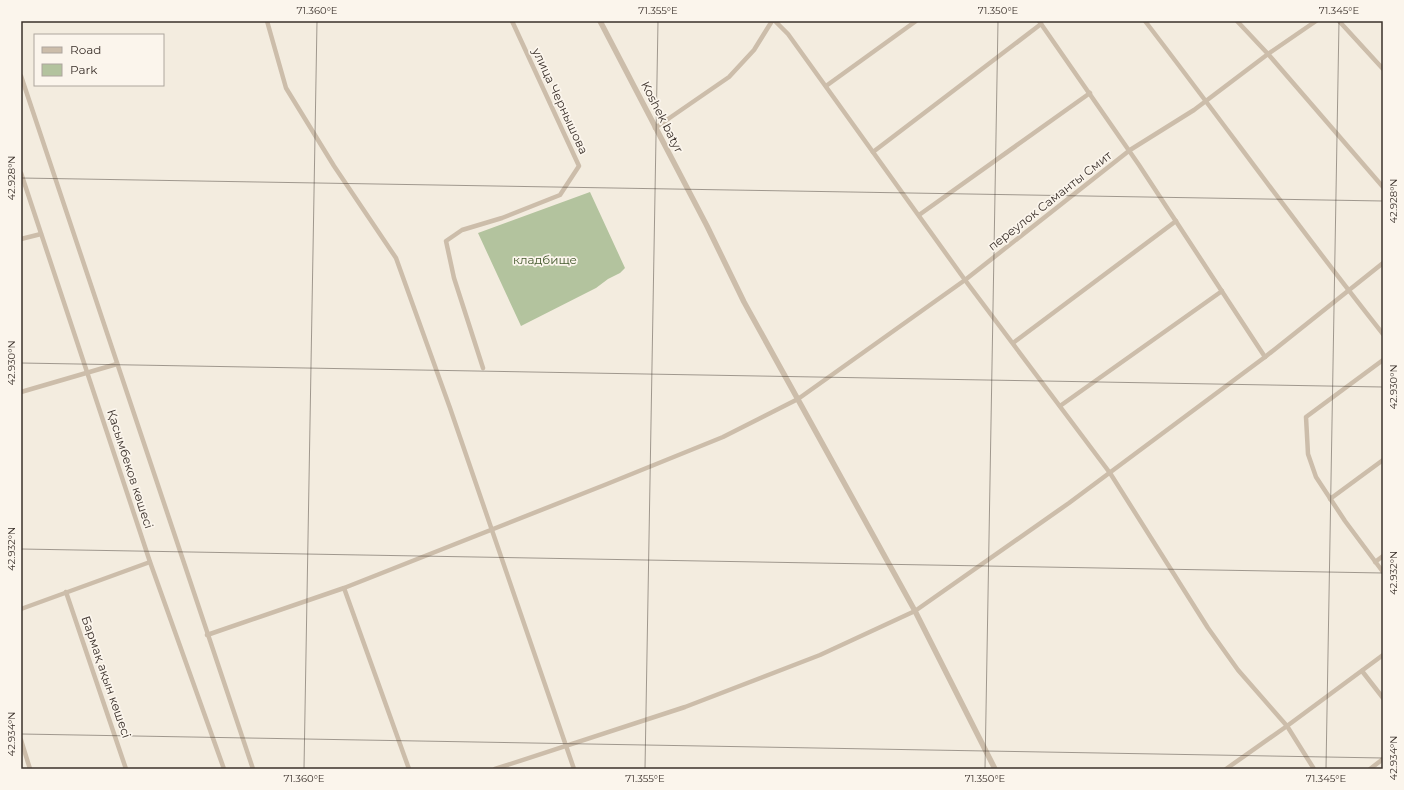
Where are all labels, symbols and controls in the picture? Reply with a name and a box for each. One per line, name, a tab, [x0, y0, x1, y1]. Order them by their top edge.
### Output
text: 71.360°E	[296, 4, 338, 17]
text: 71.355°E	[638, 4, 678, 17]
text: 71.350°E	[978, 4, 1019, 17]
text: 71.345°E	[1319, 4, 1360, 17]
legend	[34, 34, 164, 86]
text: Road	[70, 42, 101, 57]
street label: улица Чернышова	[529, 44, 592, 156]
text: Park	[70, 62, 98, 77]
street label: Koshek batyr	[638, 79, 687, 155]
street label: переулок Саманты Смит	[985, 147, 1115, 254]
text: 42.928°N	[5, 156, 18, 200]
text: 42.928°N	[1387, 179, 1400, 223]
park label: кладбище	[513, 252, 577, 267]
text: 42.930°N	[5, 340, 18, 386]
text: 42.930°N	[1387, 364, 1400, 410]
street label: Қасымбеков көшесі	[104, 407, 157, 530]
text: 42.932°N	[5, 527, 18, 571]
text: 42.932°N	[1387, 551, 1400, 595]
street label: Бармақ ақын көшесі	[79, 614, 134, 740]
text: 42.934°N	[5, 712, 18, 756]
text: 42.934°N	[1387, 736, 1400, 780]
text: 71.360°E	[283, 772, 325, 785]
text: 71.355°E	[625, 772, 665, 785]
text: 71.350°E	[965, 772, 1006, 785]
text: 71.345°E	[1306, 772, 1347, 785]

